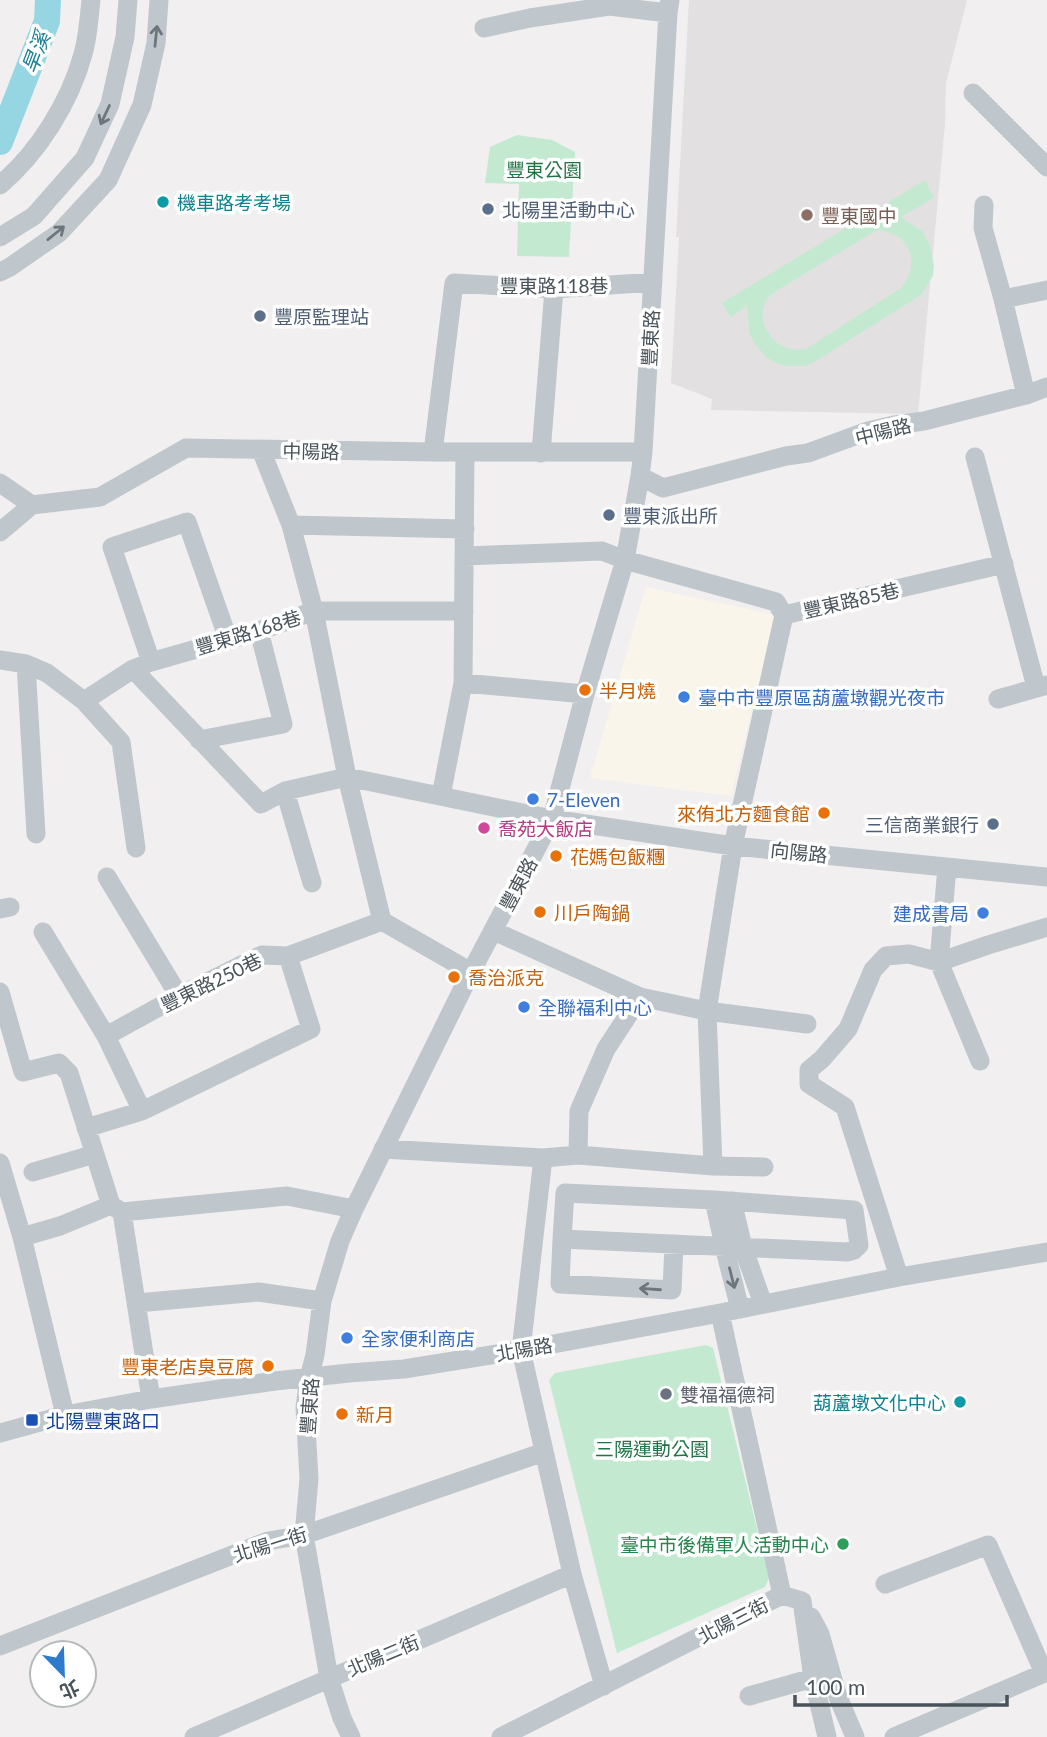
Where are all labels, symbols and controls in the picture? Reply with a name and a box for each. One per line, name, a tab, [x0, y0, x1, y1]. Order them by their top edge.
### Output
water label: 旱溪	[16, 25, 55, 76]
one-way arrow	[150, 25, 163, 48]
one-way arrow	[98, 103, 111, 125]
park label: 豐東公園	[506, 158, 582, 181]
place label: 機車路考考場	[177, 191, 291, 214]
marker: 機車路考考場	[155, 194, 171, 210]
place label: 北陽里活動中心	[502, 198, 635, 221]
marker: 北陽里活動中心	[480, 201, 496, 217]
place label: 豐東國中	[821, 204, 897, 227]
marker: 豐東國中	[799, 207, 815, 223]
one-way arrow	[47, 226, 65, 241]
street label: 豐東路118巷	[499, 274, 609, 297]
place label: 豐原監理站	[274, 305, 369, 328]
marker: 豐原監理站	[252, 308, 268, 324]
street label: 豐東路	[637, 309, 663, 367]
street label: 中陽路	[853, 413, 913, 449]
street label: 中陽路	[282, 439, 340, 463]
place label: 豐東派出所	[623, 504, 718, 527]
marker: 豐東派出所	[601, 507, 617, 523]
street label: 豐東路85巷	[801, 578, 901, 622]
street label: 豐東路168巷	[192, 605, 304, 659]
place label: 半月燒	[599, 679, 656, 702]
marker: 半月燒	[577, 682, 593, 698]
place label: 臺中市豐原區葫蘆墩觀光夜市	[698, 686, 945, 709]
marker: 臺中市豐原區葫蘆墩觀光夜市	[676, 689, 692, 705]
place label: 7-Eleven	[547, 788, 620, 811]
marker: 7-Eleven	[525, 791, 541, 807]
place label: 來侑北方麵食館	[677, 802, 810, 825]
marker: 來侑北方麵食館	[816, 805, 832, 821]
place label: 三信商業銀行	[865, 813, 979, 836]
marker: 三信商業銀行	[985, 816, 1001, 832]
place label: 喬苑大飯店	[498, 817, 593, 840]
marker: 喬苑大飯店	[476, 820, 492, 836]
street label: 向陽路	[769, 838, 829, 866]
place label: 花媽包飯糰	[570, 845, 665, 868]
marker: 花媽包飯糰	[548, 848, 564, 864]
street label: 豐東路	[494, 853, 542, 915]
place label: 川戶陶鍋	[554, 901, 630, 924]
place label: 建成書局	[893, 902, 969, 925]
marker: 川戶陶鍋	[532, 904, 548, 920]
marker: 建成書局	[975, 905, 991, 921]
street label: 豐東路250巷	[157, 948, 265, 1016]
place label: 喬治派克	[468, 966, 544, 989]
marker: 喬治派克	[446, 969, 462, 985]
place label: 全聯福利中心	[538, 996, 652, 1019]
marker: 全聯福利中心	[516, 999, 532, 1015]
one-way arrow	[726, 1266, 739, 1289]
one-way arrow	[640, 1282, 662, 1295]
place label: 全家便利商店	[361, 1327, 475, 1350]
marker: 全家便利商店	[339, 1330, 355, 1346]
street label: 北陽路	[494, 1333, 554, 1365]
place label: 豐東老店臭豆腐	[121, 1355, 254, 1378]
marker: 豐東老店臭豆腐	[260, 1358, 276, 1374]
street label: 豐東路	[296, 1377, 322, 1435]
place label: 雙福福德祠	[680, 1383, 775, 1406]
marker: 雙福福德祠	[658, 1386, 674, 1402]
place label: 葫蘆墩文化中心	[813, 1391, 946, 1414]
marker: 葫蘆墩文化中心	[952, 1394, 968, 1410]
place label: 新月	[356, 1403, 394, 1426]
marker: 新月	[334, 1406, 350, 1422]
place label: 北陽豐東路口	[46, 1409, 160, 1432]
marker: 北陽豐東路口	[24, 1412, 40, 1428]
park label: 三陽運動公園	[595, 1437, 709, 1460]
street label: 北陽一街	[230, 1522, 310, 1566]
place label: 臺中市後備軍人活動中心	[620, 1533, 829, 1556]
marker: 臺中市後備軍人活動中心	[835, 1536, 851, 1552]
street label: 北陽三街	[694, 1592, 772, 1648]
street label: 北陽二街	[344, 1630, 422, 1680]
north arrow	[28, 1639, 98, 1709]
scale bar	[795, 1664, 1007, 1708]
text: 100 m	[806, 1674, 865, 1699]
text: 北	[57, 1676, 83, 1704]

